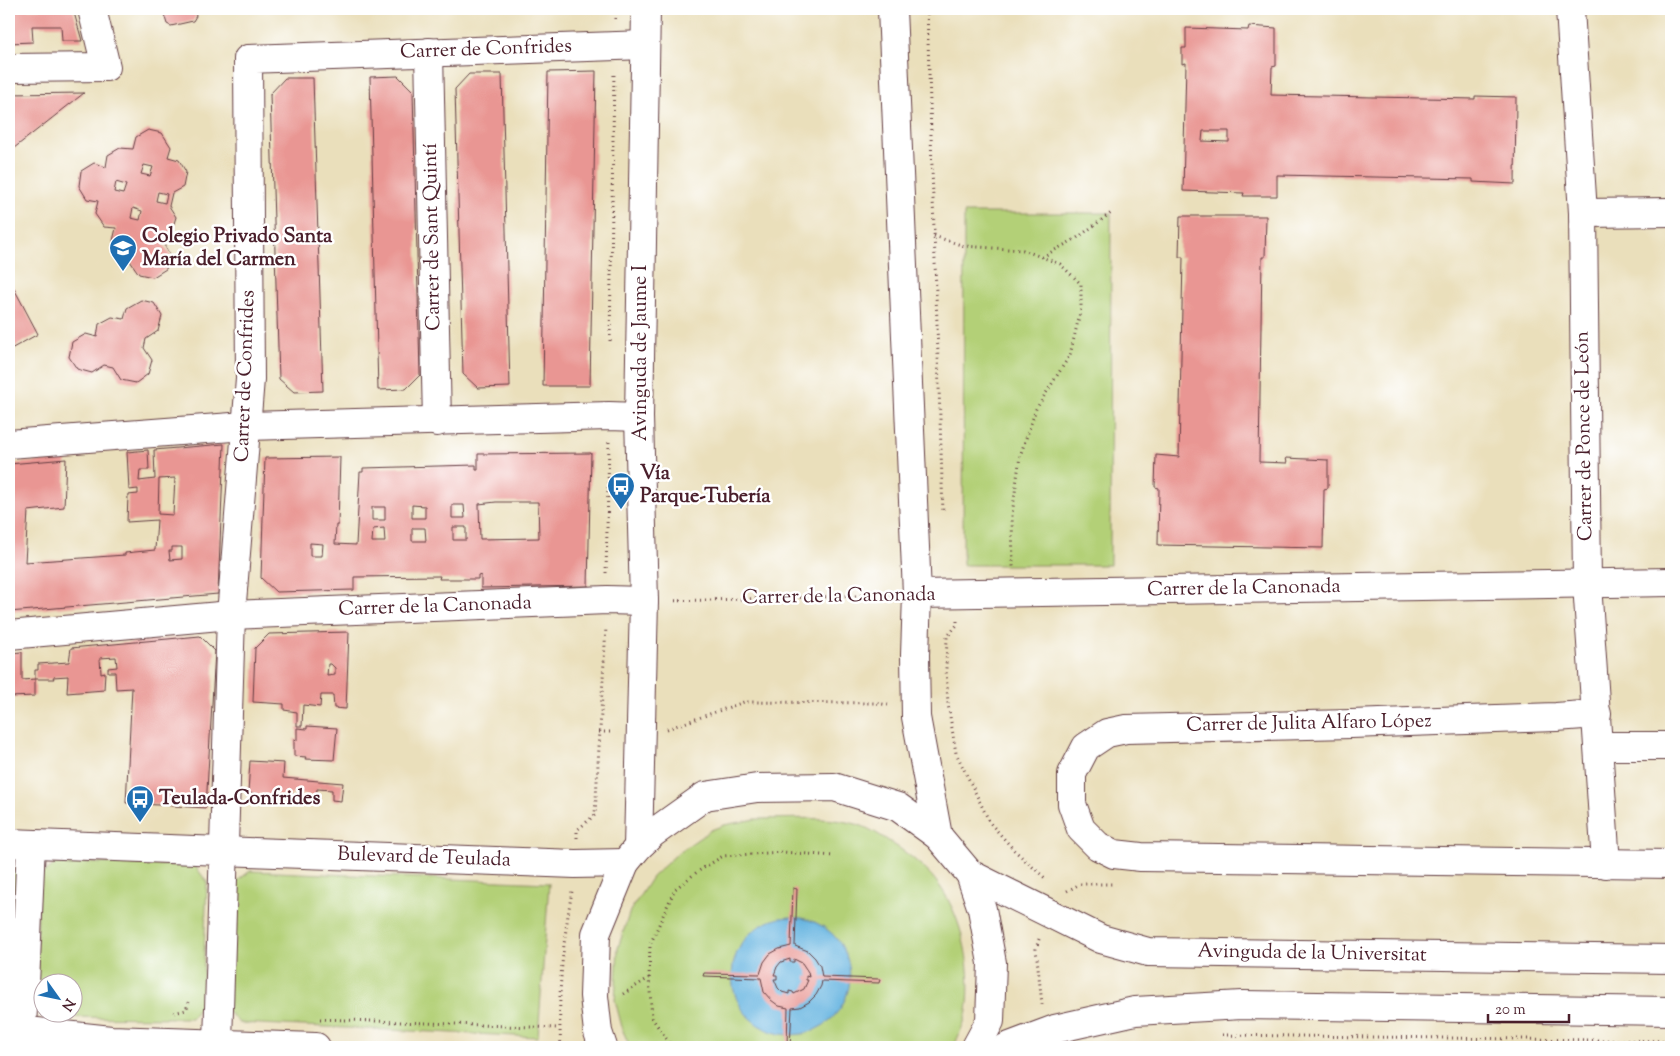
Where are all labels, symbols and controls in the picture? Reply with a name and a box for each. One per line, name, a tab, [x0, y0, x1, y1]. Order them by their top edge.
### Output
street label: Carrer de Confrides	[399, 33, 573, 67]
street label: Carrer de Sant Quintí	[417, 143, 449, 331]
place label: Colegio Privado Santa María del Carmen	[142, 223, 333, 275]
school or university icon: Colegio Privado Santa María del Carmen	[108, 233, 138, 272]
street label: Avinguda de Jaume I	[627, 264, 656, 441]
street label: Carrer de Confrides	[229, 289, 263, 463]
street label: Carrer de Ponce de León	[1569, 331, 1601, 541]
place label: Vía Parque-Tubería	[640, 460, 771, 512]
bus stop icon: Vía Parque-Tubería	[606, 471, 636, 510]
street label: Carrer de la Canonada	[1147, 573, 1341, 605]
street label: Carrer de la Canonada	[742, 581, 936, 613]
street label: Carrer de la Canonada	[338, 589, 532, 625]
street label: Carrer de Julita Alfaro López	[1186, 707, 1432, 741]
bus stop icon: Teulada-Confrides	[125, 784, 155, 823]
place label: Teulada-Confrides	[159, 785, 320, 814]
street label: Bulevard de Teulada	[337, 840, 511, 876]
street label: Avinguda de la Universitat	[1197, 938, 1427, 971]
north arrow	[32, 974, 82, 1024]
scale bar	[1488, 991, 1569, 1023]
text: N	[56, 994, 79, 1014]
text: 20 m	[1495, 1000, 1526, 1021]

